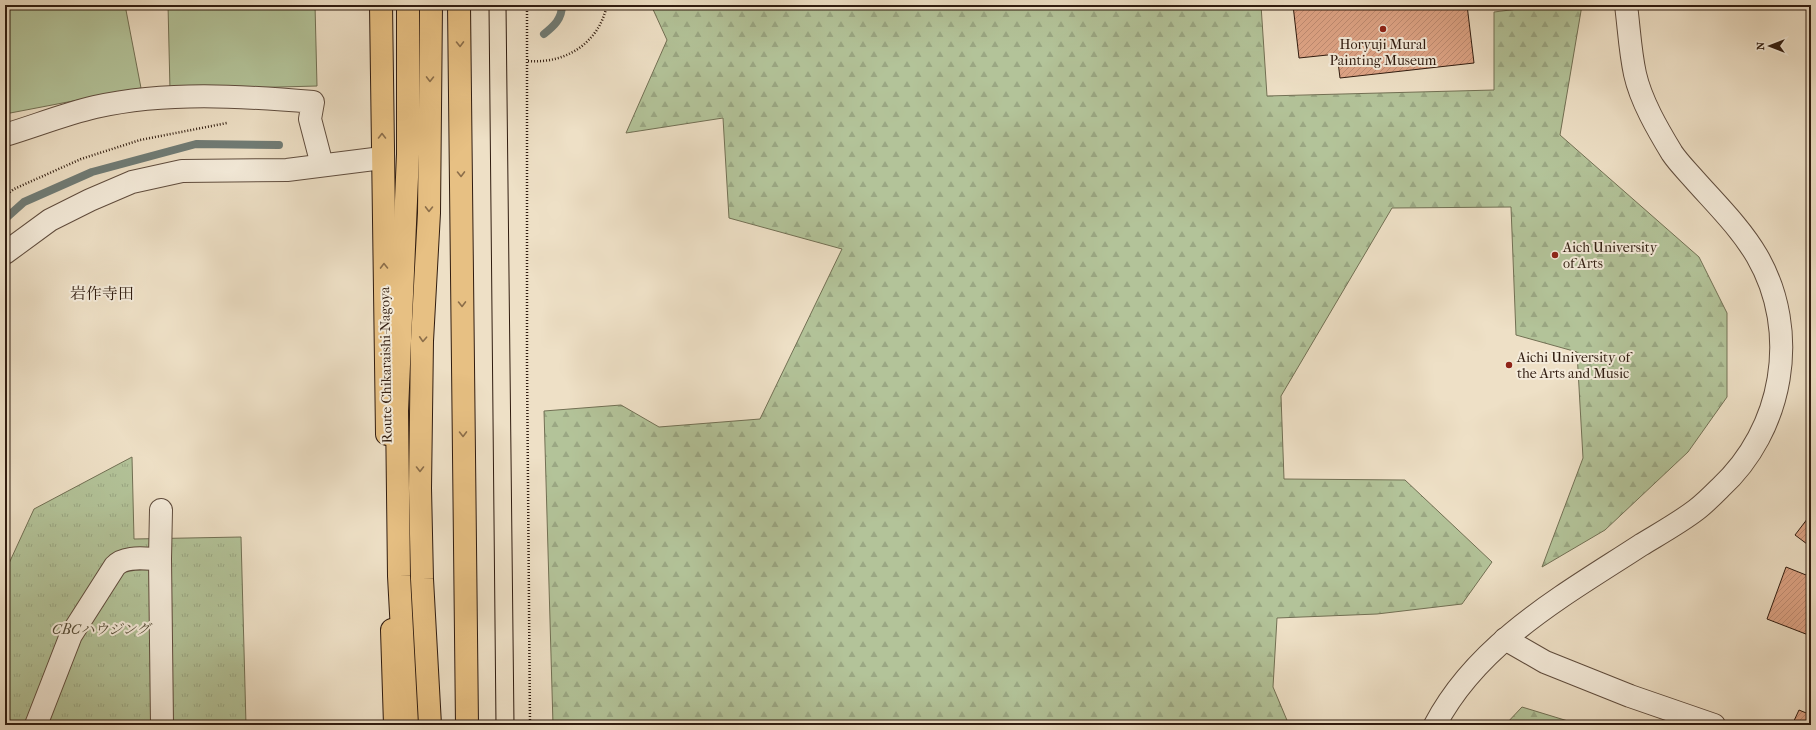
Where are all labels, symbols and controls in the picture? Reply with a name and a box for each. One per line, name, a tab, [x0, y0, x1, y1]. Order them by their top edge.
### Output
marker: Horyuji Mural Painting Museum	[1378, 24, 1388, 34]
north arrow	[1750, 26, 1790, 66]
place label: Horyuji Mural Painting Museum	[1330, 36, 1437, 69]
one-way arrow	[456, 41, 464, 47]
text: N	[1754, 41, 1767, 50]
one-way arrow	[426, 76, 434, 82]
one-way arrow	[377, 133, 386, 139]
one-way arrow	[457, 171, 465, 177]
one-way arrow	[424, 206, 433, 212]
place label: Aich University of Arts	[1562, 239, 1658, 272]
marker: Aich University of Arts	[1550, 250, 1560, 260]
one-way arrow	[380, 263, 388, 269]
district label: 岩作寺田	[70, 284, 134, 303]
street label: Route Chikaraishi-Nagoya	[376, 286, 396, 444]
one-way arrow	[458, 301, 466, 307]
one-way arrow	[418, 336, 427, 342]
place label: Aichi University of the Arts and Music	[1516, 349, 1633, 382]
marker: Aichi University of the Arts and Music	[1504, 360, 1514, 370]
one-way arrow	[459, 431, 468, 437]
one-way arrow	[416, 466, 424, 472]
park label: CBCハウジング	[52, 621, 153, 638]

